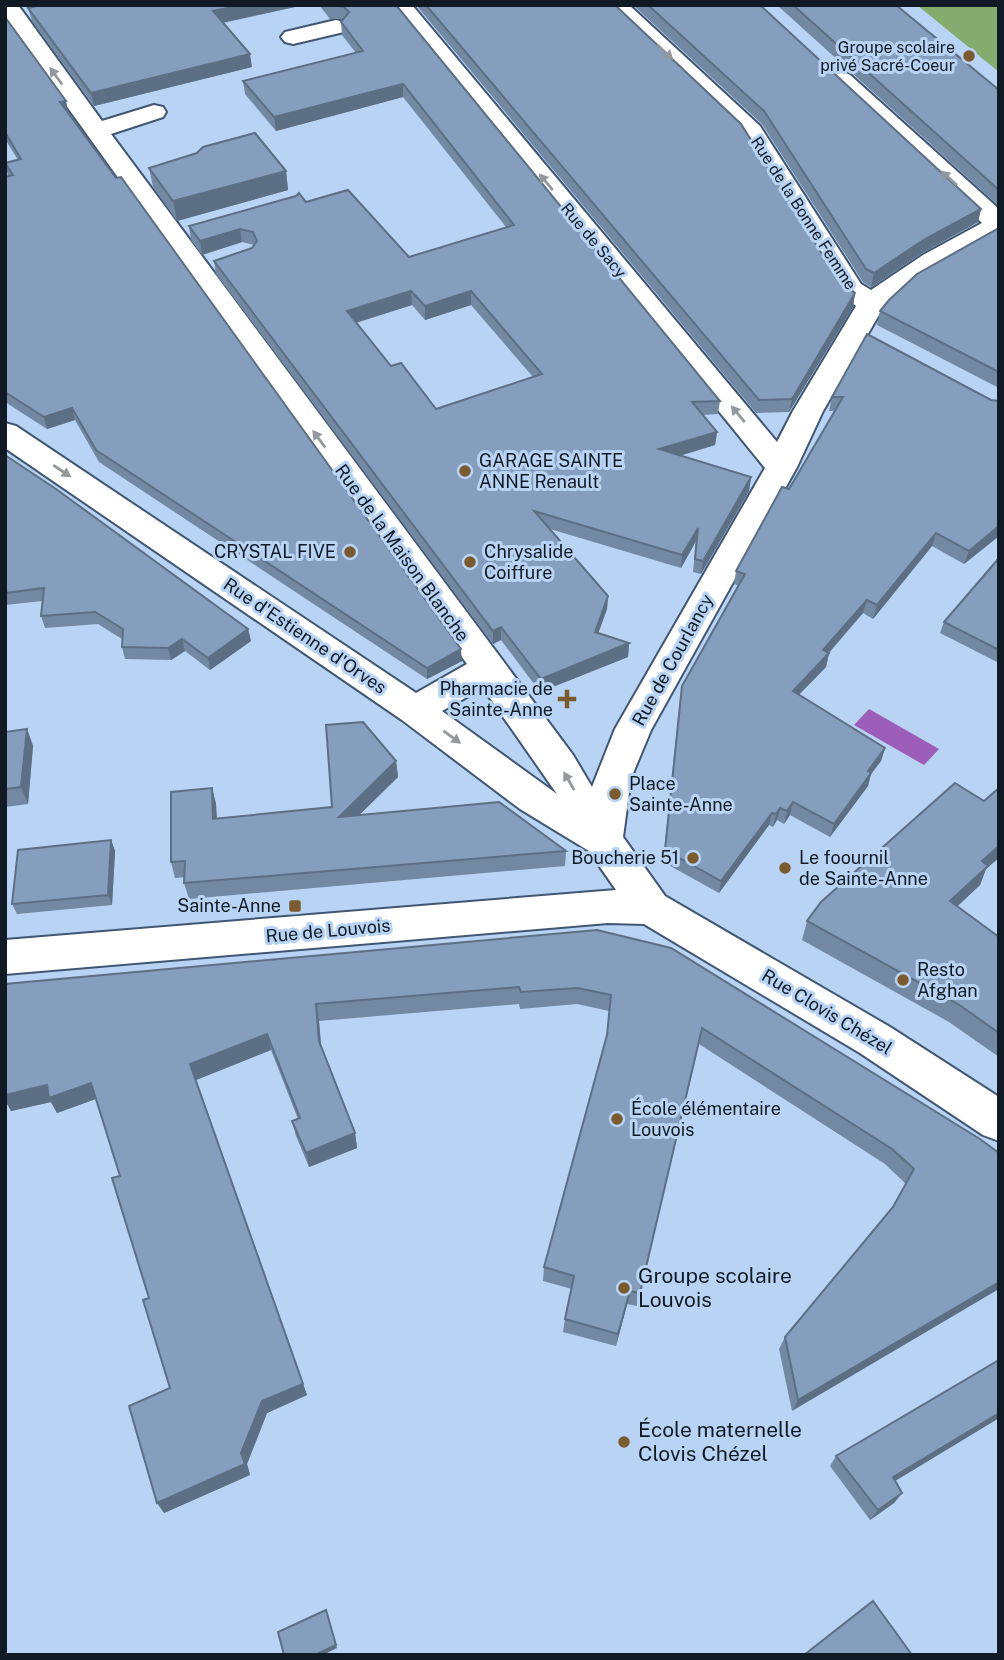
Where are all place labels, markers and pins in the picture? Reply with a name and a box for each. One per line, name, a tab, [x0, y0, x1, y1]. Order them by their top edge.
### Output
place label: Groupe scolaire privé Sacré-Coeur	[820, 38, 955, 75]
marker: Groupe scolaire privé Sacré-Coeur	[961, 48, 977, 64]
place label: GARAGE SAINTE ANNE Renault	[479, 450, 623, 492]
marker: GARAGE SAINTE ANNE Renault	[457, 463, 473, 479]
place label: CRYSTAL FIVE	[214, 541, 336, 562]
place label: Chrysalide Coiffure	[484, 541, 573, 583]
marker: CRYSTAL FIVE	[342, 544, 358, 560]
marker: Chrysalide Coiffure	[462, 554, 478, 570]
place label: Pharmacie de Sainte-Anne	[439, 678, 553, 720]
marker: Pharmacie de Sainte-Anne	[559, 691, 575, 707]
place label: Place Sainte-Anne	[629, 773, 733, 815]
marker: Place Sainte-Anne	[607, 786, 623, 802]
place label: Boucherie 51	[571, 847, 679, 868]
place label: Le foournil de Sainte-Anne	[799, 847, 928, 889]
marker: Boucherie 51	[685, 850, 701, 866]
marker: Le foournil de Sainte-Anne	[777, 860, 793, 876]
place label: Sainte-Anne	[177, 895, 281, 916]
marker: Sainte-Anne	[287, 898, 303, 914]
place label: Resto Afghan	[917, 959, 978, 1001]
marker: Resto Afghan	[895, 972, 911, 988]
place label: École élémentaire Louvois	[631, 1097, 781, 1140]
marker: École élémentaire Louvois	[609, 1111, 625, 1127]
place label: Groupe scolaire Louvois	[638, 1263, 792, 1312]
marker: Groupe scolaire Louvois	[616, 1280, 632, 1296]
place label: École maternelle Clovis Chézel	[638, 1417, 802, 1466]
marker: École maternelle Clovis Chézel	[616, 1434, 632, 1450]

